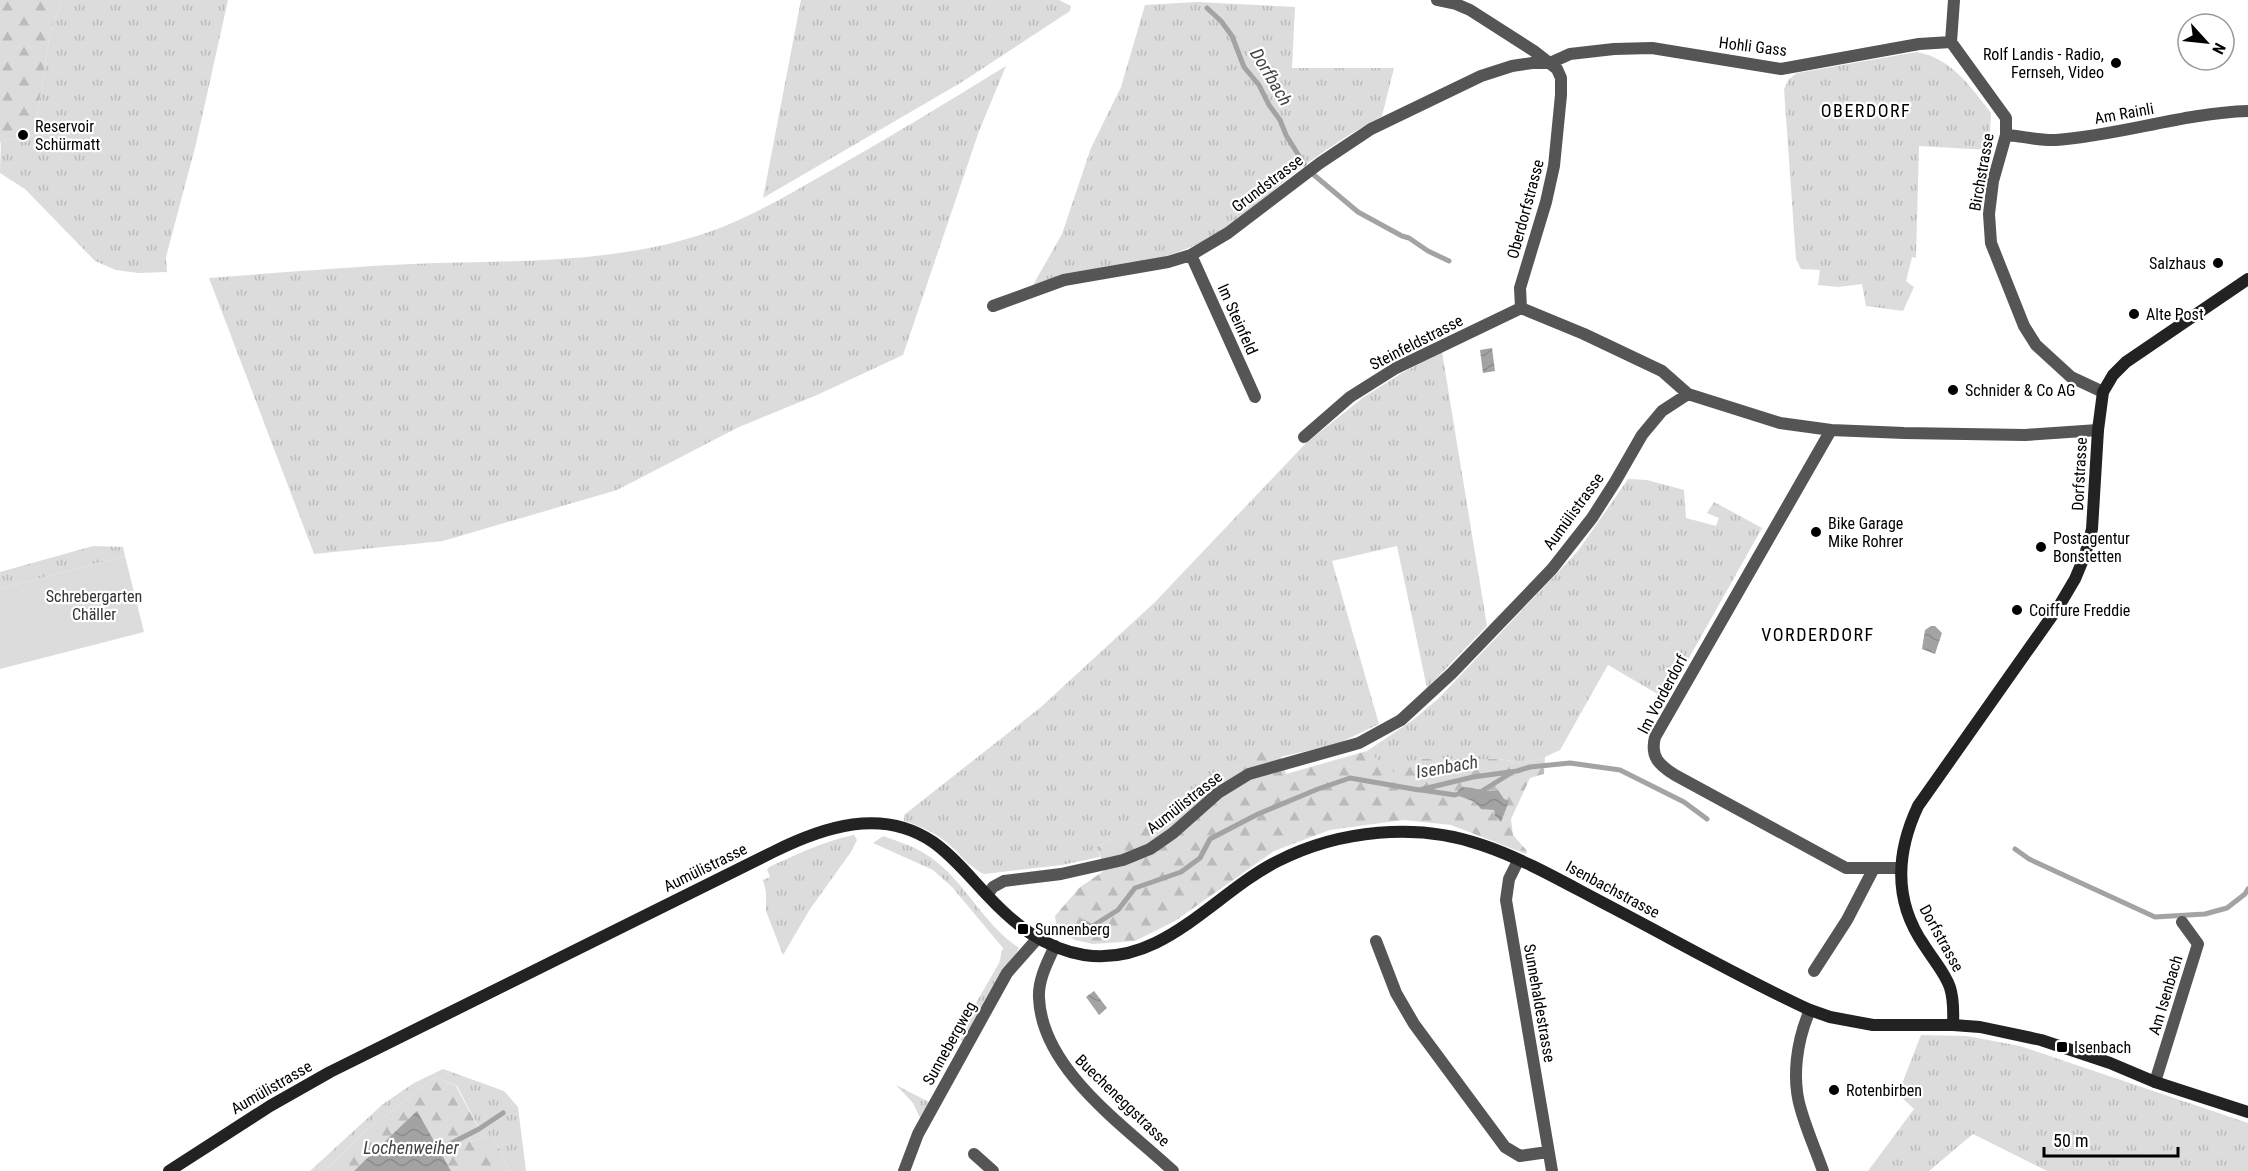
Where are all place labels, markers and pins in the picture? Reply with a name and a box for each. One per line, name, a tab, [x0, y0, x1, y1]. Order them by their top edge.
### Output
place label: Rolf Landis - Radio, Fernseh, Video	[1983, 45, 2104, 82]
marker: Rolf Landis - Radio, Fernseh, Video	[2109, 56, 2123, 70]
place label: Reservoir Schürmatt	[35, 117, 100, 154]
marker: Reservoir Schürmatt	[16, 128, 30, 142]
place label: Salzhaus	[2149, 254, 2206, 273]
marker: Salzhaus	[2211, 256, 2225, 270]
place label: Alte Post	[2146, 305, 2204, 324]
marker: Alte Post	[2127, 307, 2141, 321]
place label: Schnider & Co AG	[1965, 381, 2076, 400]
marker: Schnider & Co AG	[1946, 383, 1960, 397]
place label: Bike Garage Mike Rohrer	[1828, 514, 1903, 551]
marker: Bike Garage Mike Rohrer	[1809, 525, 1823, 539]
place label: Postagentur Bonstetten	[2053, 529, 2130, 566]
marker: Postagentur Bonstetten	[2034, 540, 2048, 554]
place label: Coiffure Freddie	[2029, 601, 2130, 620]
marker: Coiffure Freddie	[2010, 603, 2024, 617]
place label: Sunnenberg	[1035, 920, 1110, 939]
marker: Sunnenberg	[1016, 922, 1030, 936]
place label: Isenbach	[2074, 1038, 2131, 1057]
marker: Isenbach	[2055, 1040, 2069, 1054]
place label: Rotenbirben	[1846, 1081, 1922, 1100]
marker: Rotenbirben	[1827, 1083, 1841, 1097]

